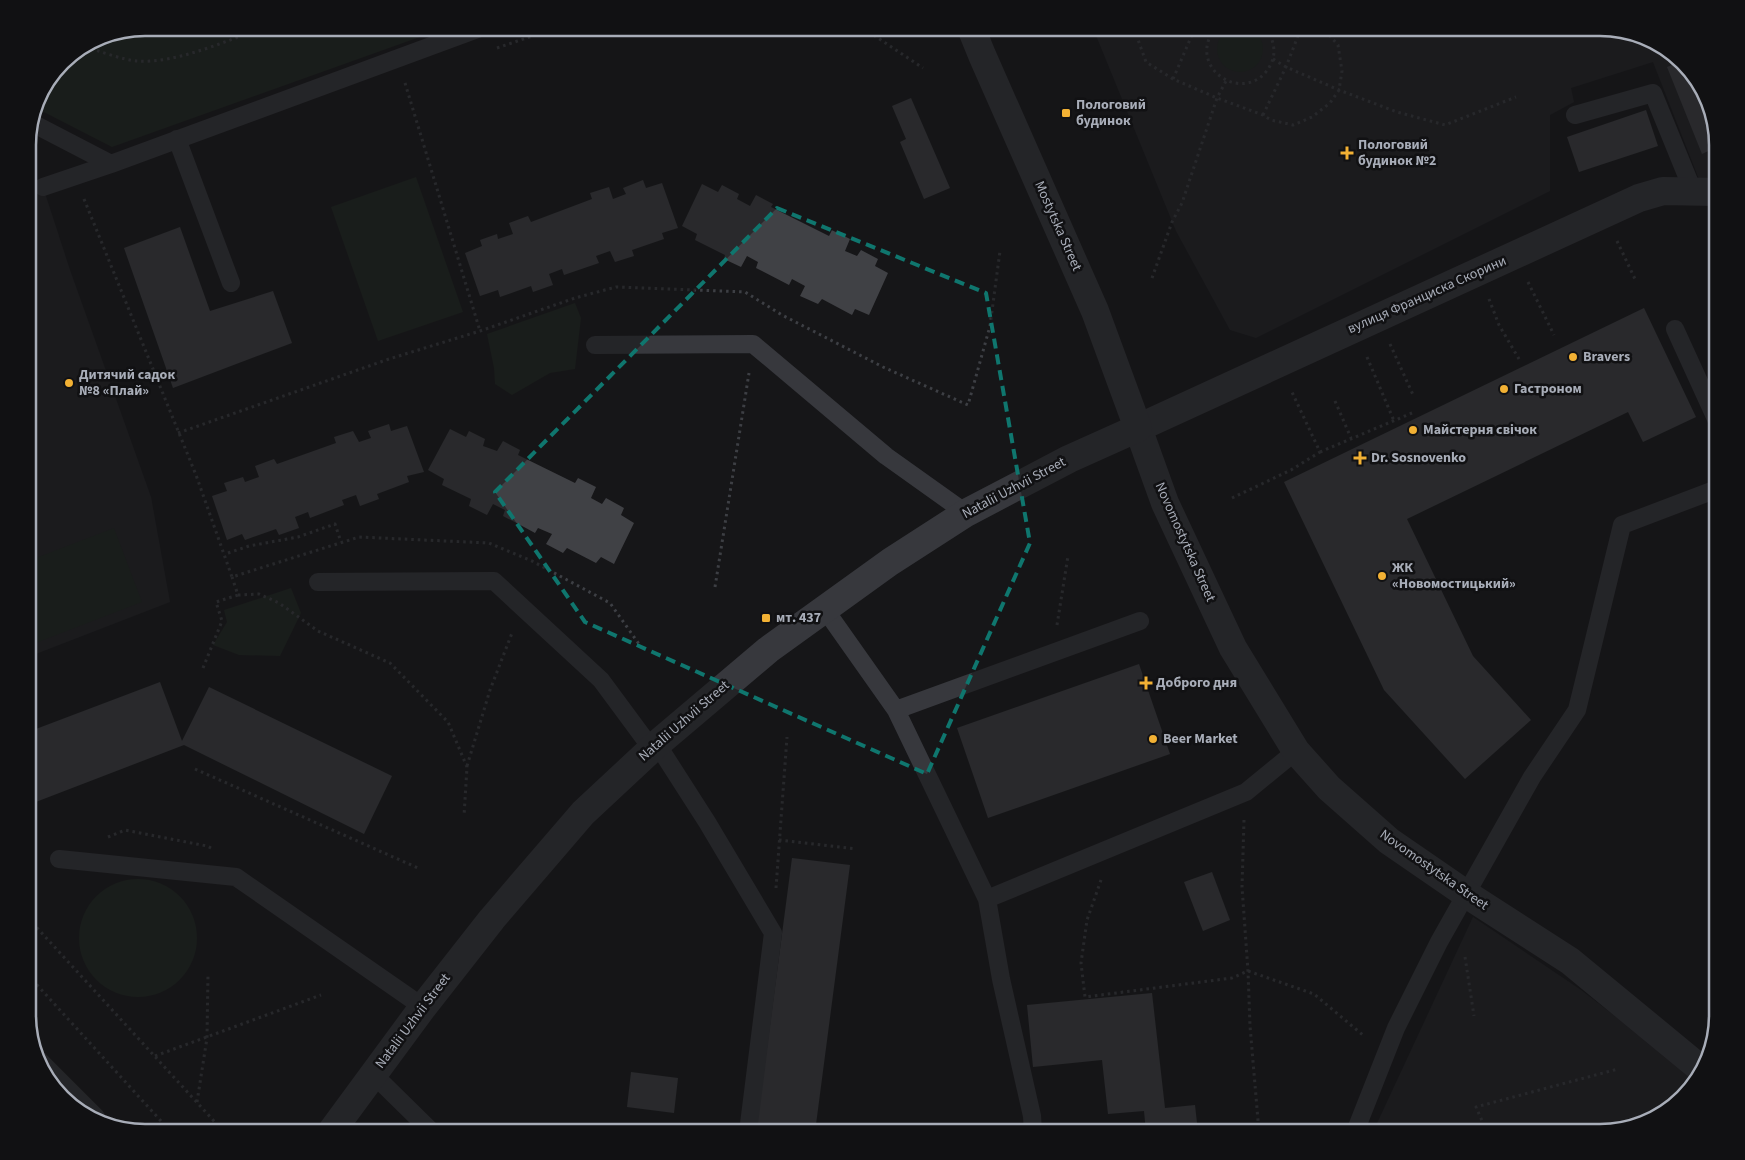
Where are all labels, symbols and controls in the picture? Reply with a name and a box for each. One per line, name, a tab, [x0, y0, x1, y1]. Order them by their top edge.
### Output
place label: Пологовий будинок	[1076, 95, 1146, 131]
marker: Пологовий будинок	[1060, 107, 1072, 119]
place label: Пологовий будинок №2	[1358, 135, 1436, 171]
marker: Пологовий будинок №2	[1340, 146, 1354, 160]
street label: Mostytska Street	[1029, 178, 1087, 275]
street label: вулиця Франциска Скорини	[1344, 251, 1510, 339]
place label: Bravers	[1583, 347, 1630, 367]
marker: Bravers	[1567, 351, 1579, 363]
place label: Дитячий садок №8 «Плай»	[79, 365, 175, 401]
marker: Дитячий садок №8 «Плай»	[63, 377, 75, 389]
place label: Гастроном	[1514, 379, 1582, 399]
marker: Гастроном	[1498, 383, 1510, 395]
place label: Майстерня свічок	[1423, 420, 1537, 440]
marker: Майстерня свічок	[1407, 424, 1419, 436]
place label: Dr. Sosnovenko	[1371, 448, 1466, 468]
marker: Dr. Sosnovenko	[1353, 451, 1367, 465]
street label: Natalii Uzhvii Street	[959, 452, 1070, 524]
street label: Novomostytska Street	[1150, 479, 1220, 605]
place label: ЖК «Новомостицький»	[1392, 558, 1516, 594]
marker: ЖК «Новомостицький»	[1376, 570, 1388, 582]
place label: мт. 437	[776, 608, 821, 628]
marker: мт. 437	[760, 612, 772, 624]
place label: Доброго дня	[1156, 673, 1237, 693]
street label: Natalii Uzhvii Street	[634, 676, 734, 766]
marker: Доброго дня	[1140, 677, 1152, 689]
place label: Beer Market	[1163, 729, 1238, 749]
marker: Beer Market	[1147, 733, 1159, 745]
street label: Novomostytska Street	[1375, 825, 1493, 915]
street label: Natalii Uzhvii Street	[371, 969, 456, 1073]

